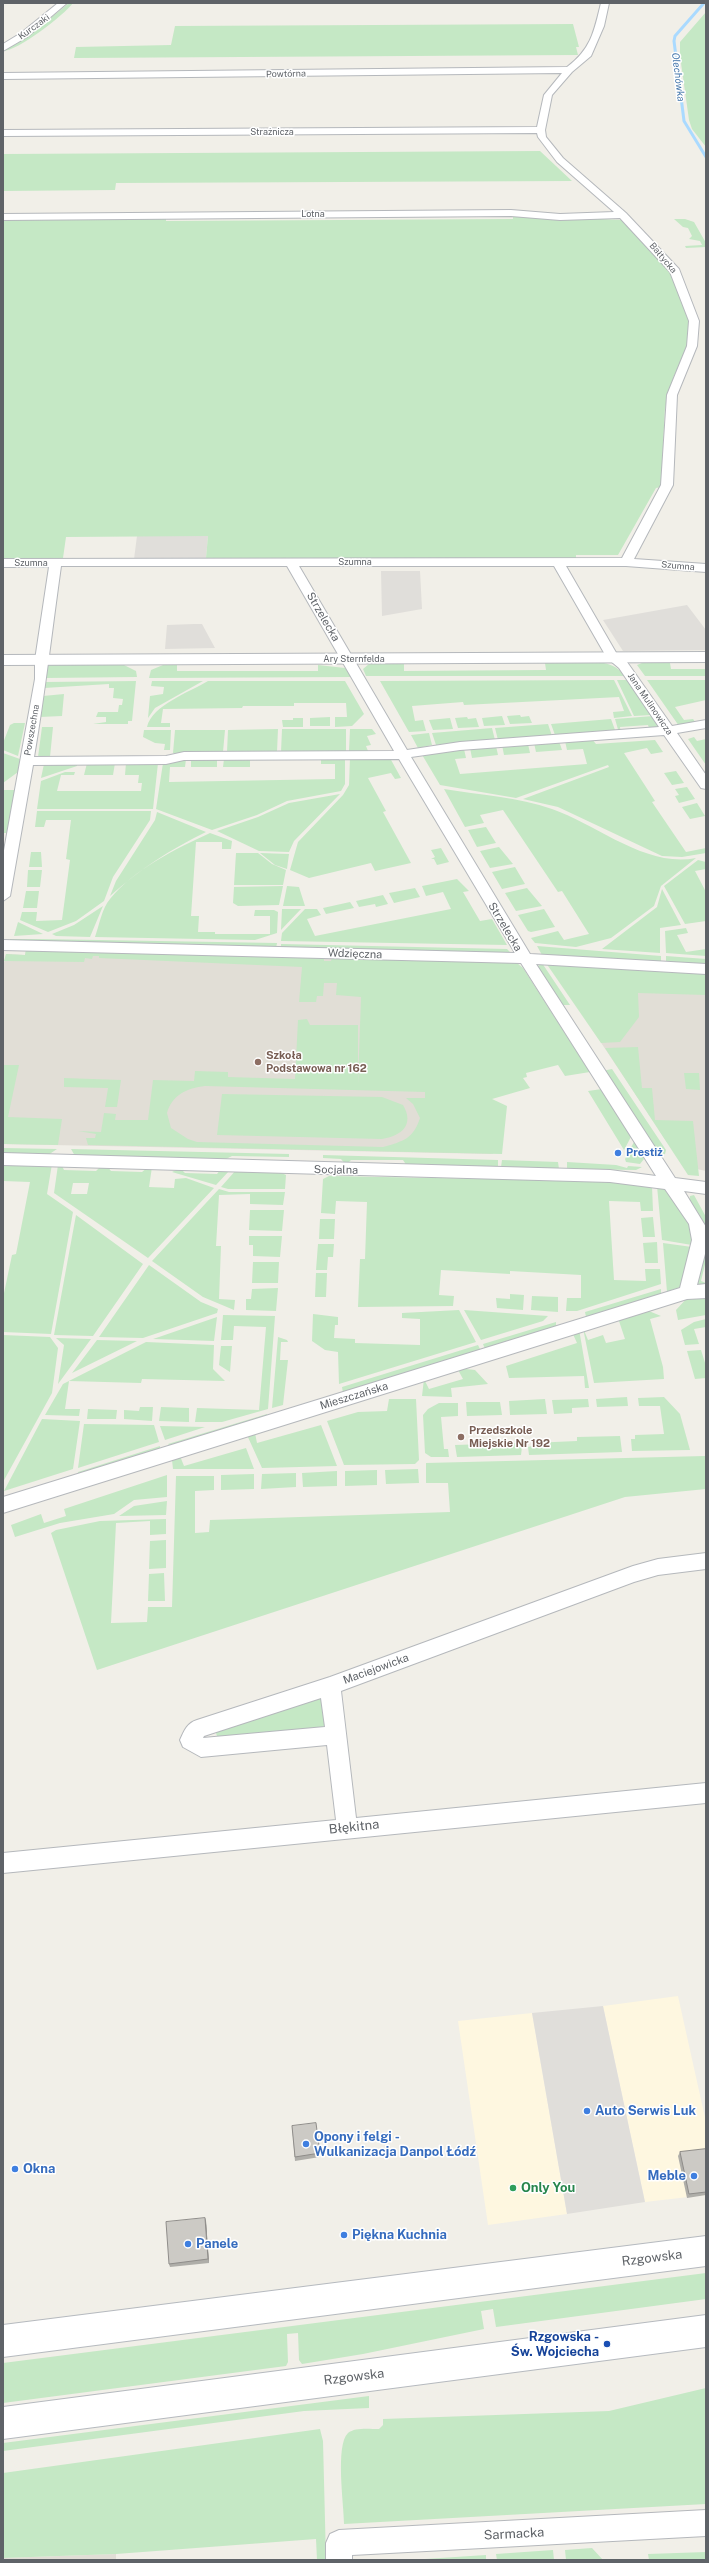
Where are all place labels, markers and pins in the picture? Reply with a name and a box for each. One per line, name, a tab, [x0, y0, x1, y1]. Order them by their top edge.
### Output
place label: Szkoła Podstawowa nr 162	[266, 1049, 367, 1075]
marker: Szkoła Podstawowa nr 162	[253, 1057, 263, 1067]
place label: Prestiż	[626, 1146, 663, 1160]
marker: Prestiż	[613, 1148, 623, 1158]
place label: Przedszkole Miejskie Nr 192	[469, 1424, 550, 1450]
marker: Przedszkole Miejskie Nr 192	[456, 1432, 466, 1442]
place label: Auto Serwis Luk	[595, 2103, 696, 2119]
marker: Auto Serwis Luk	[582, 2106, 592, 2116]
place label: Opony i felgi - Wulkanizacja Danpol Łódź	[314, 2129, 476, 2160]
marker: Opony i felgi - Wulkanizacja Danpol Łódź	[301, 2139, 311, 2149]
place label: Okna	[23, 2161, 55, 2177]
marker: Okna	[10, 2164, 20, 2174]
place label: Meble	[647, 2168, 686, 2184]
marker: Meble	[689, 2171, 699, 2181]
place label: Only You	[521, 2180, 575, 2196]
marker: Only You	[508, 2183, 518, 2193]
place label: Piękna Kuchnia	[352, 2227, 447, 2243]
marker: Piękna Kuchnia	[339, 2230, 349, 2240]
place label: Panele	[196, 2236, 238, 2252]
marker: Panele	[183, 2239, 193, 2249]
place label: Rzgowska - Św. Wojciecha	[511, 2329, 599, 2360]
marker: Rzgowska - Św. Wojciecha	[602, 2339, 612, 2349]

